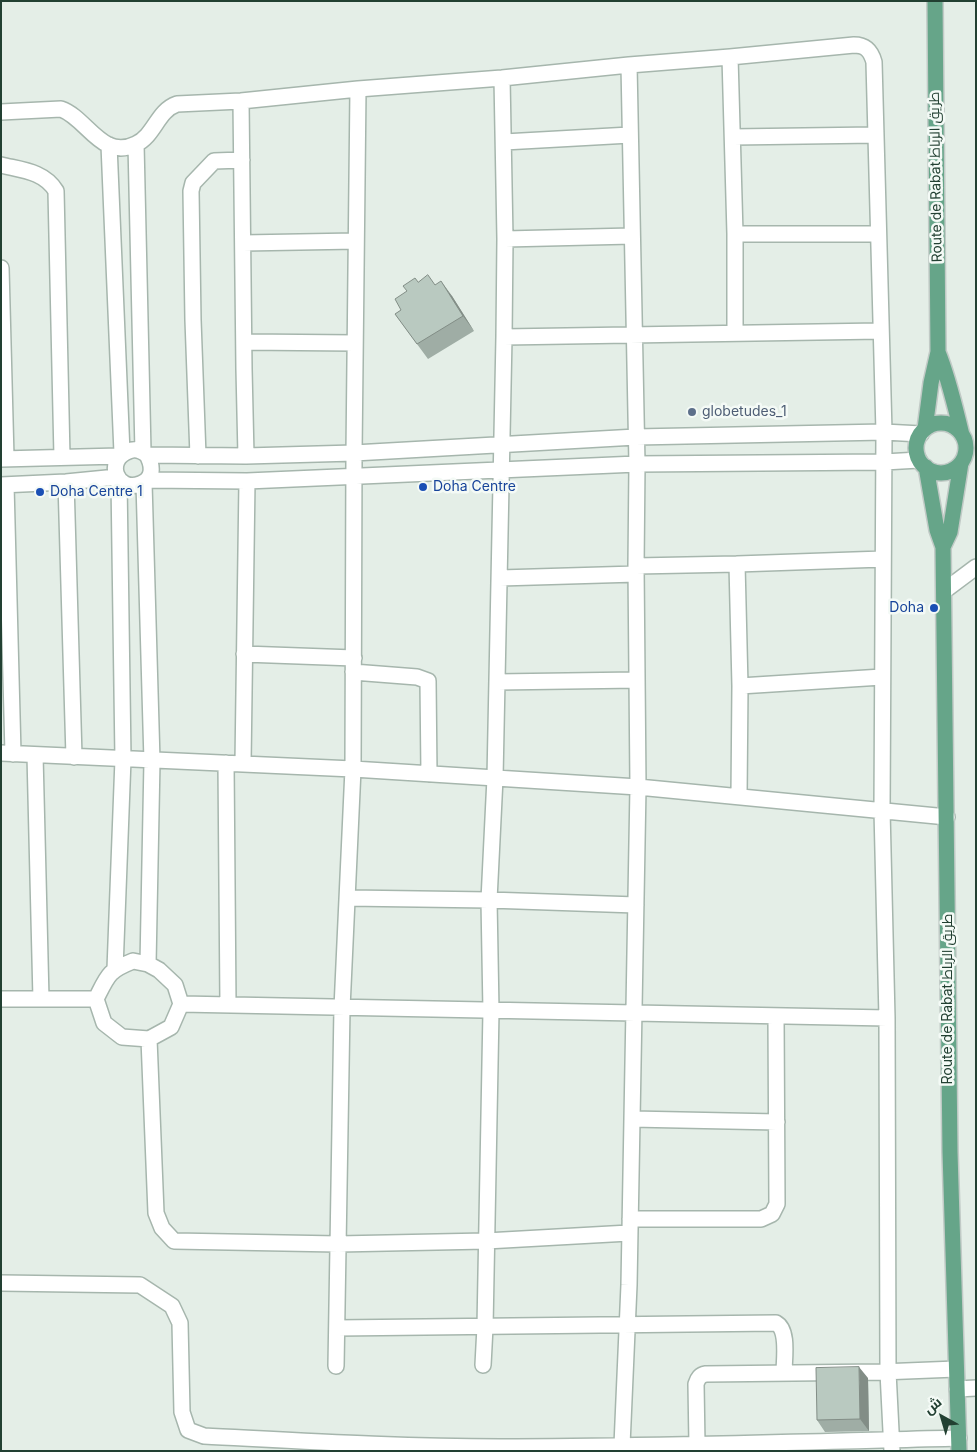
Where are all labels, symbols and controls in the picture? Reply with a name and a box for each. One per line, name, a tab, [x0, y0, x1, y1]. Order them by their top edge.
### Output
street label: Route de Rabat طريق الرباط	[926, 91, 946, 263]
place label: globetudes_1	[702, 404, 787, 420]
marker: globetudes_1	[686, 406, 698, 418]
place label: Doha Centre	[433, 479, 516, 495]
marker: Doha Centre	[417, 481, 429, 493]
place label: Doha Centre 1	[50, 484, 143, 500]
marker: Doha Centre 1	[34, 486, 46, 498]
place label: Doha	[889, 600, 924, 616]
marker: Doha	[928, 602, 940, 614]
street label: Route de Rabat طريق الرباط	[940, 914, 956, 1084]
north arrow	[917, 1392, 967, 1442]
text: ش	[920, 1393, 945, 1417]

